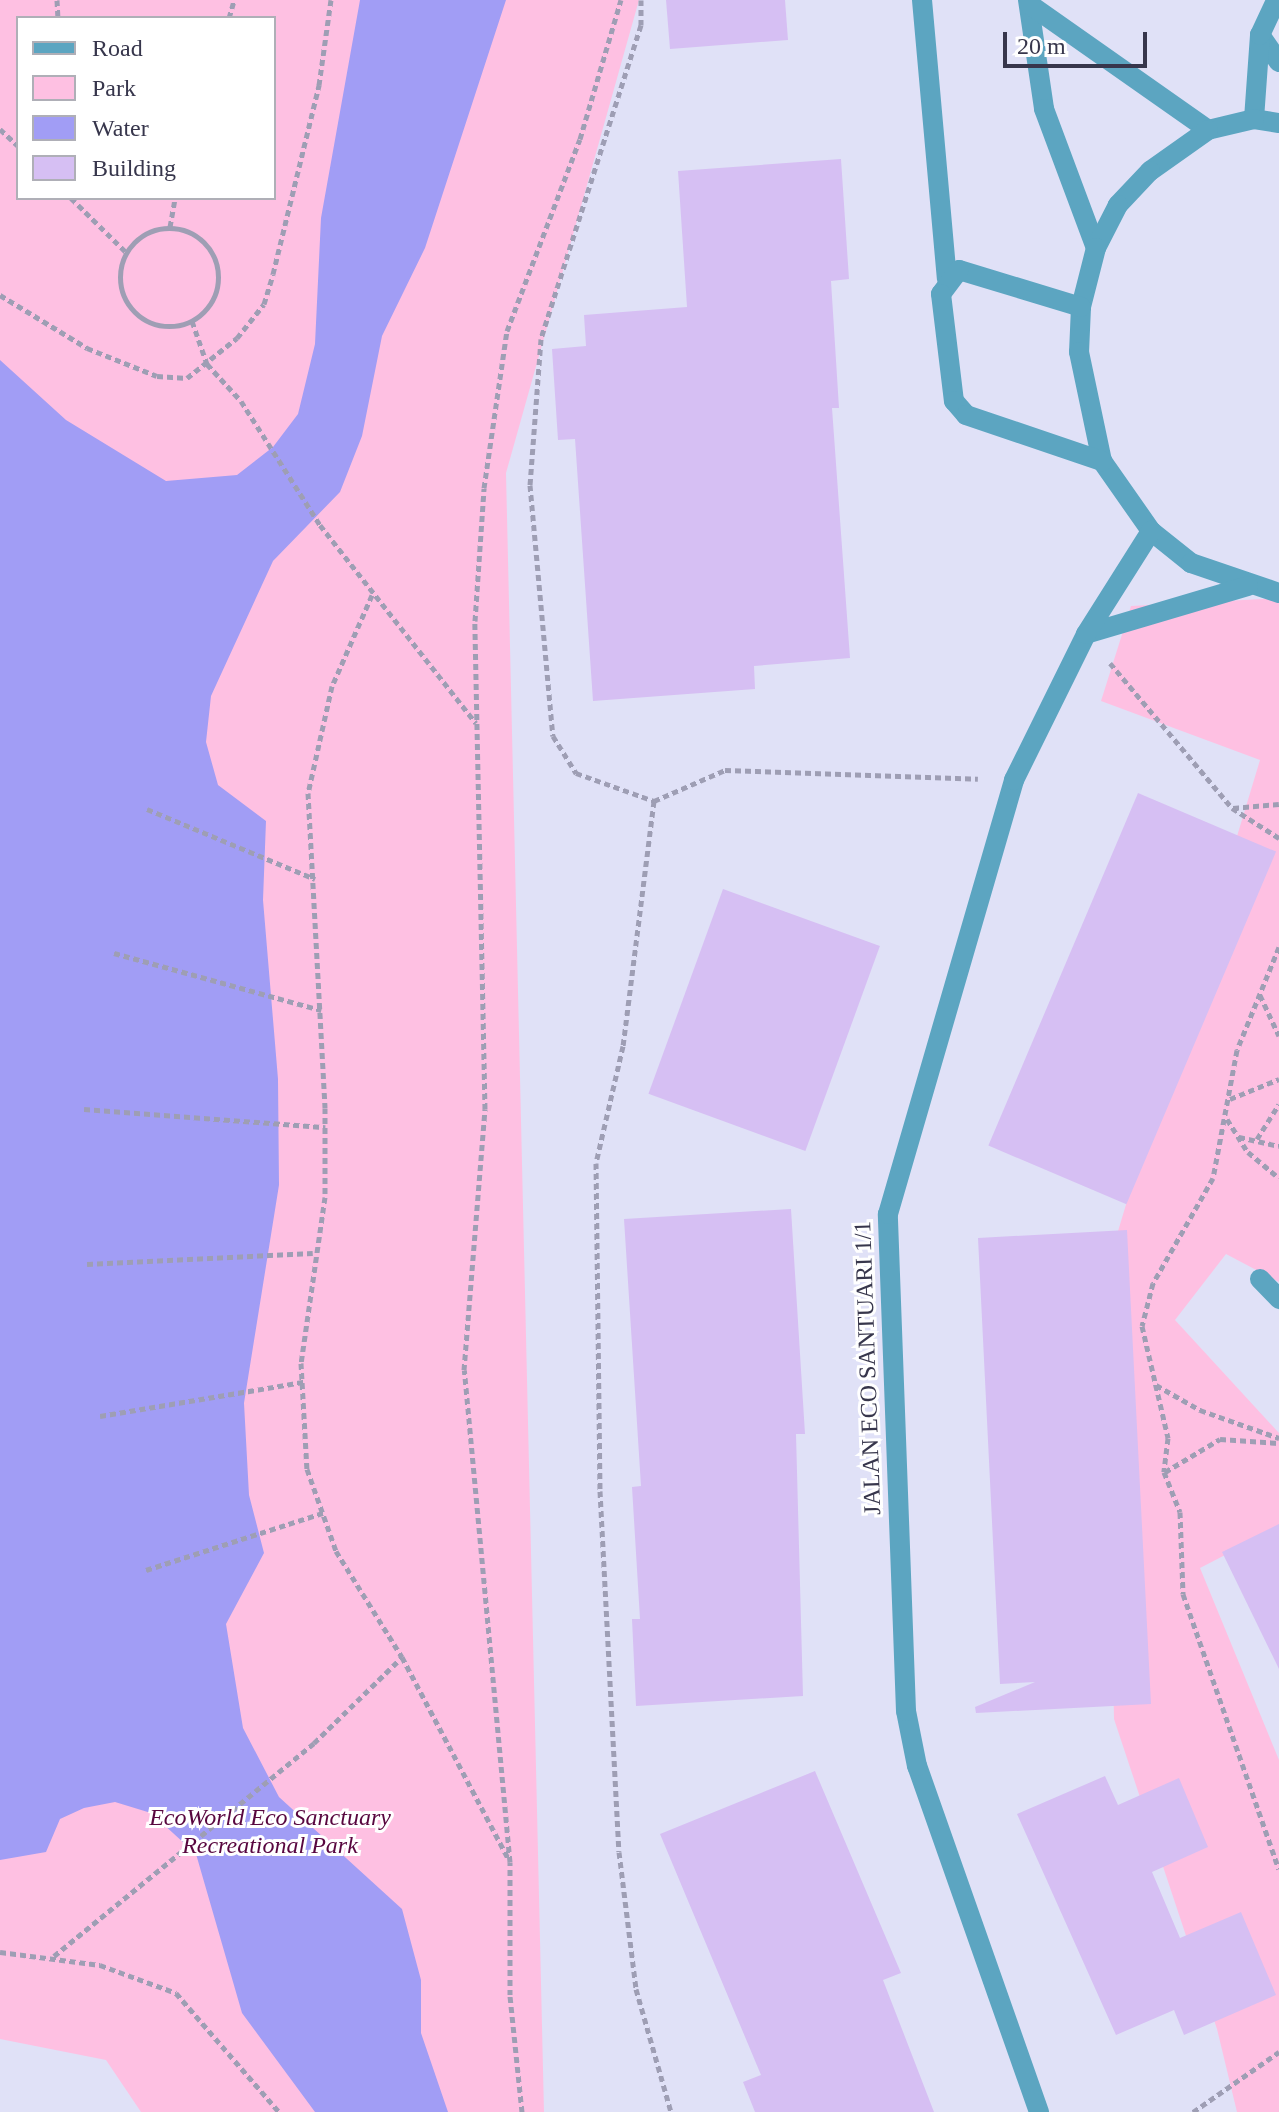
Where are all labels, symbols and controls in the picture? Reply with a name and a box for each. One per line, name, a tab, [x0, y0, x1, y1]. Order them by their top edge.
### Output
legend	[16, 16, 276, 200]
scale bar	[1007, 16, 1151, 66]
text: 20 m	[1017, 33, 1066, 59]
text: Road	[92, 35, 143, 61]
text: Park	[92, 75, 136, 101]
text: Water	[92, 115, 149, 141]
text: Building	[92, 155, 176, 181]
street label: JALAN ECO SANTUARI 1/1	[848, 1221, 888, 1515]
park label: EcoWorld Eco Sanctuary Recreational Park	[149, 1804, 391, 1860]

